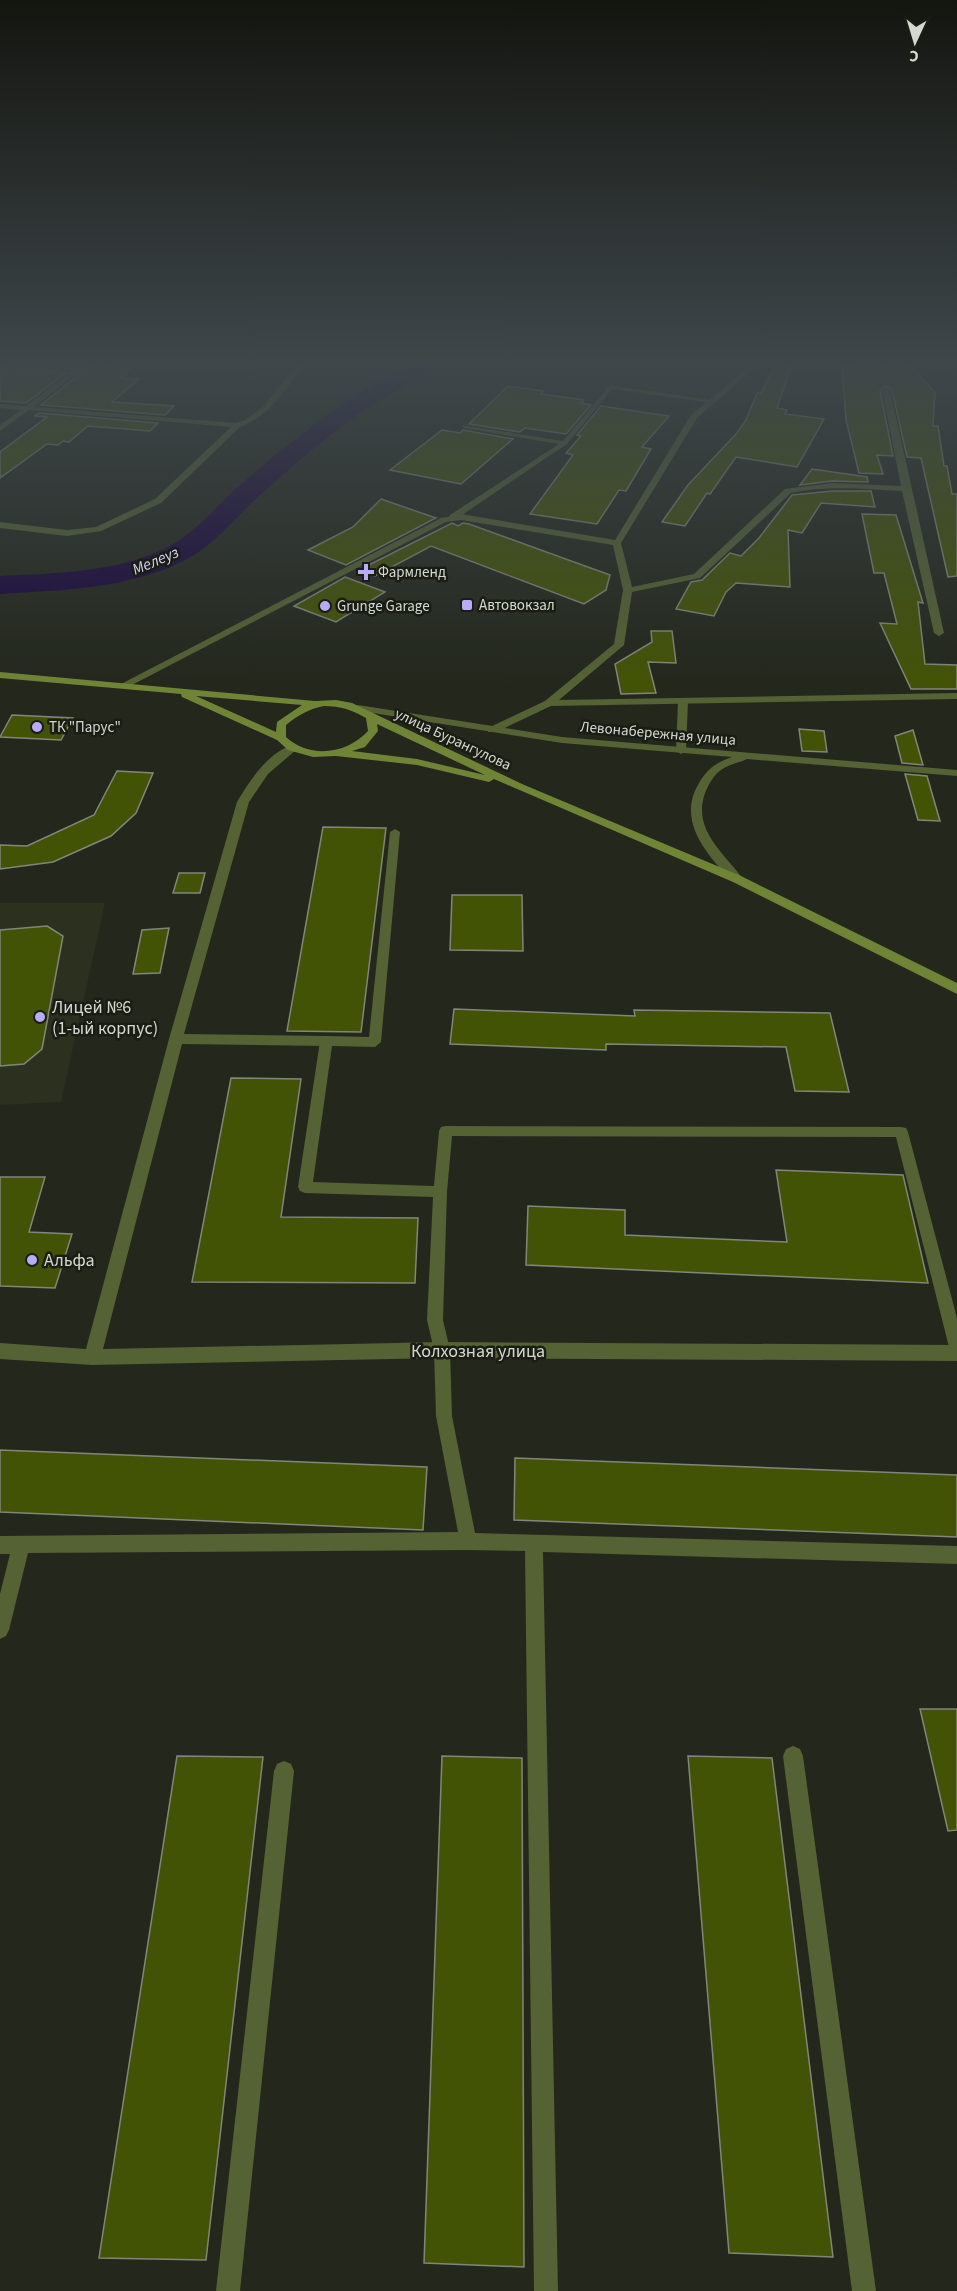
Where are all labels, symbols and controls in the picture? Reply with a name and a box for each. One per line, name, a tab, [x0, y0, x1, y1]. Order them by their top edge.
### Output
north arrow	[885, 12, 945, 72]
text: С	[909, 45, 919, 67]
water label: Мелеуз	[129, 541, 182, 581]
place label: Фармленд	[378, 562, 446, 583]
marker: Фармленд	[359, 565, 373, 579]
place label: Автовокзал	[479, 595, 555, 616]
place label: Grunge Garage	[337, 596, 430, 617]
marker: Автовокзал	[460, 598, 474, 612]
marker: Grunge Garage	[318, 599, 332, 613]
street label: улица Бурангулова	[391, 703, 514, 776]
street label: Левонабережная улица	[579, 716, 737, 751]
place label: ТК "Парус"	[49, 717, 121, 738]
marker: ТК "Парус"	[30, 720, 44, 734]
place label: Лицей №6 (1-ый корпус)	[52, 995, 158, 1041]
marker: Лицей №6 (1-ый корпус)	[33, 1010, 47, 1024]
place label: Альфа	[44, 1248, 95, 1273]
marker: Альфа	[25, 1253, 39, 1267]
street label: Колхозная улица	[411, 1339, 545, 1364]

